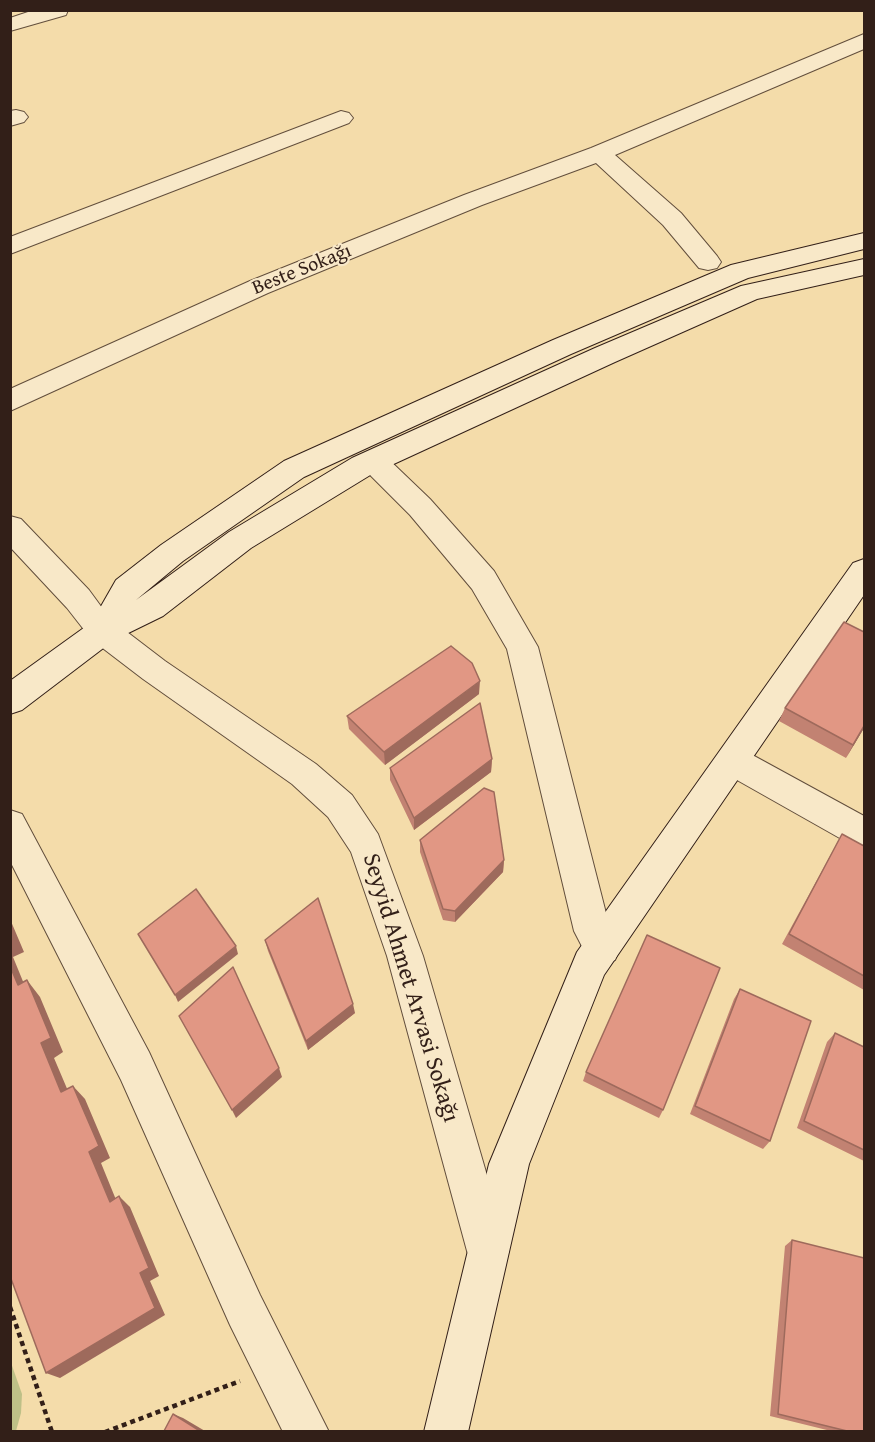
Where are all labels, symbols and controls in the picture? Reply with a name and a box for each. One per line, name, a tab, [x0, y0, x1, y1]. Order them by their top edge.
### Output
street label: Beste Sokağı	[249, 239, 355, 301]
street label: Seyyid Ahmet Arvasi Sokağı	[355, 850, 465, 1126]

